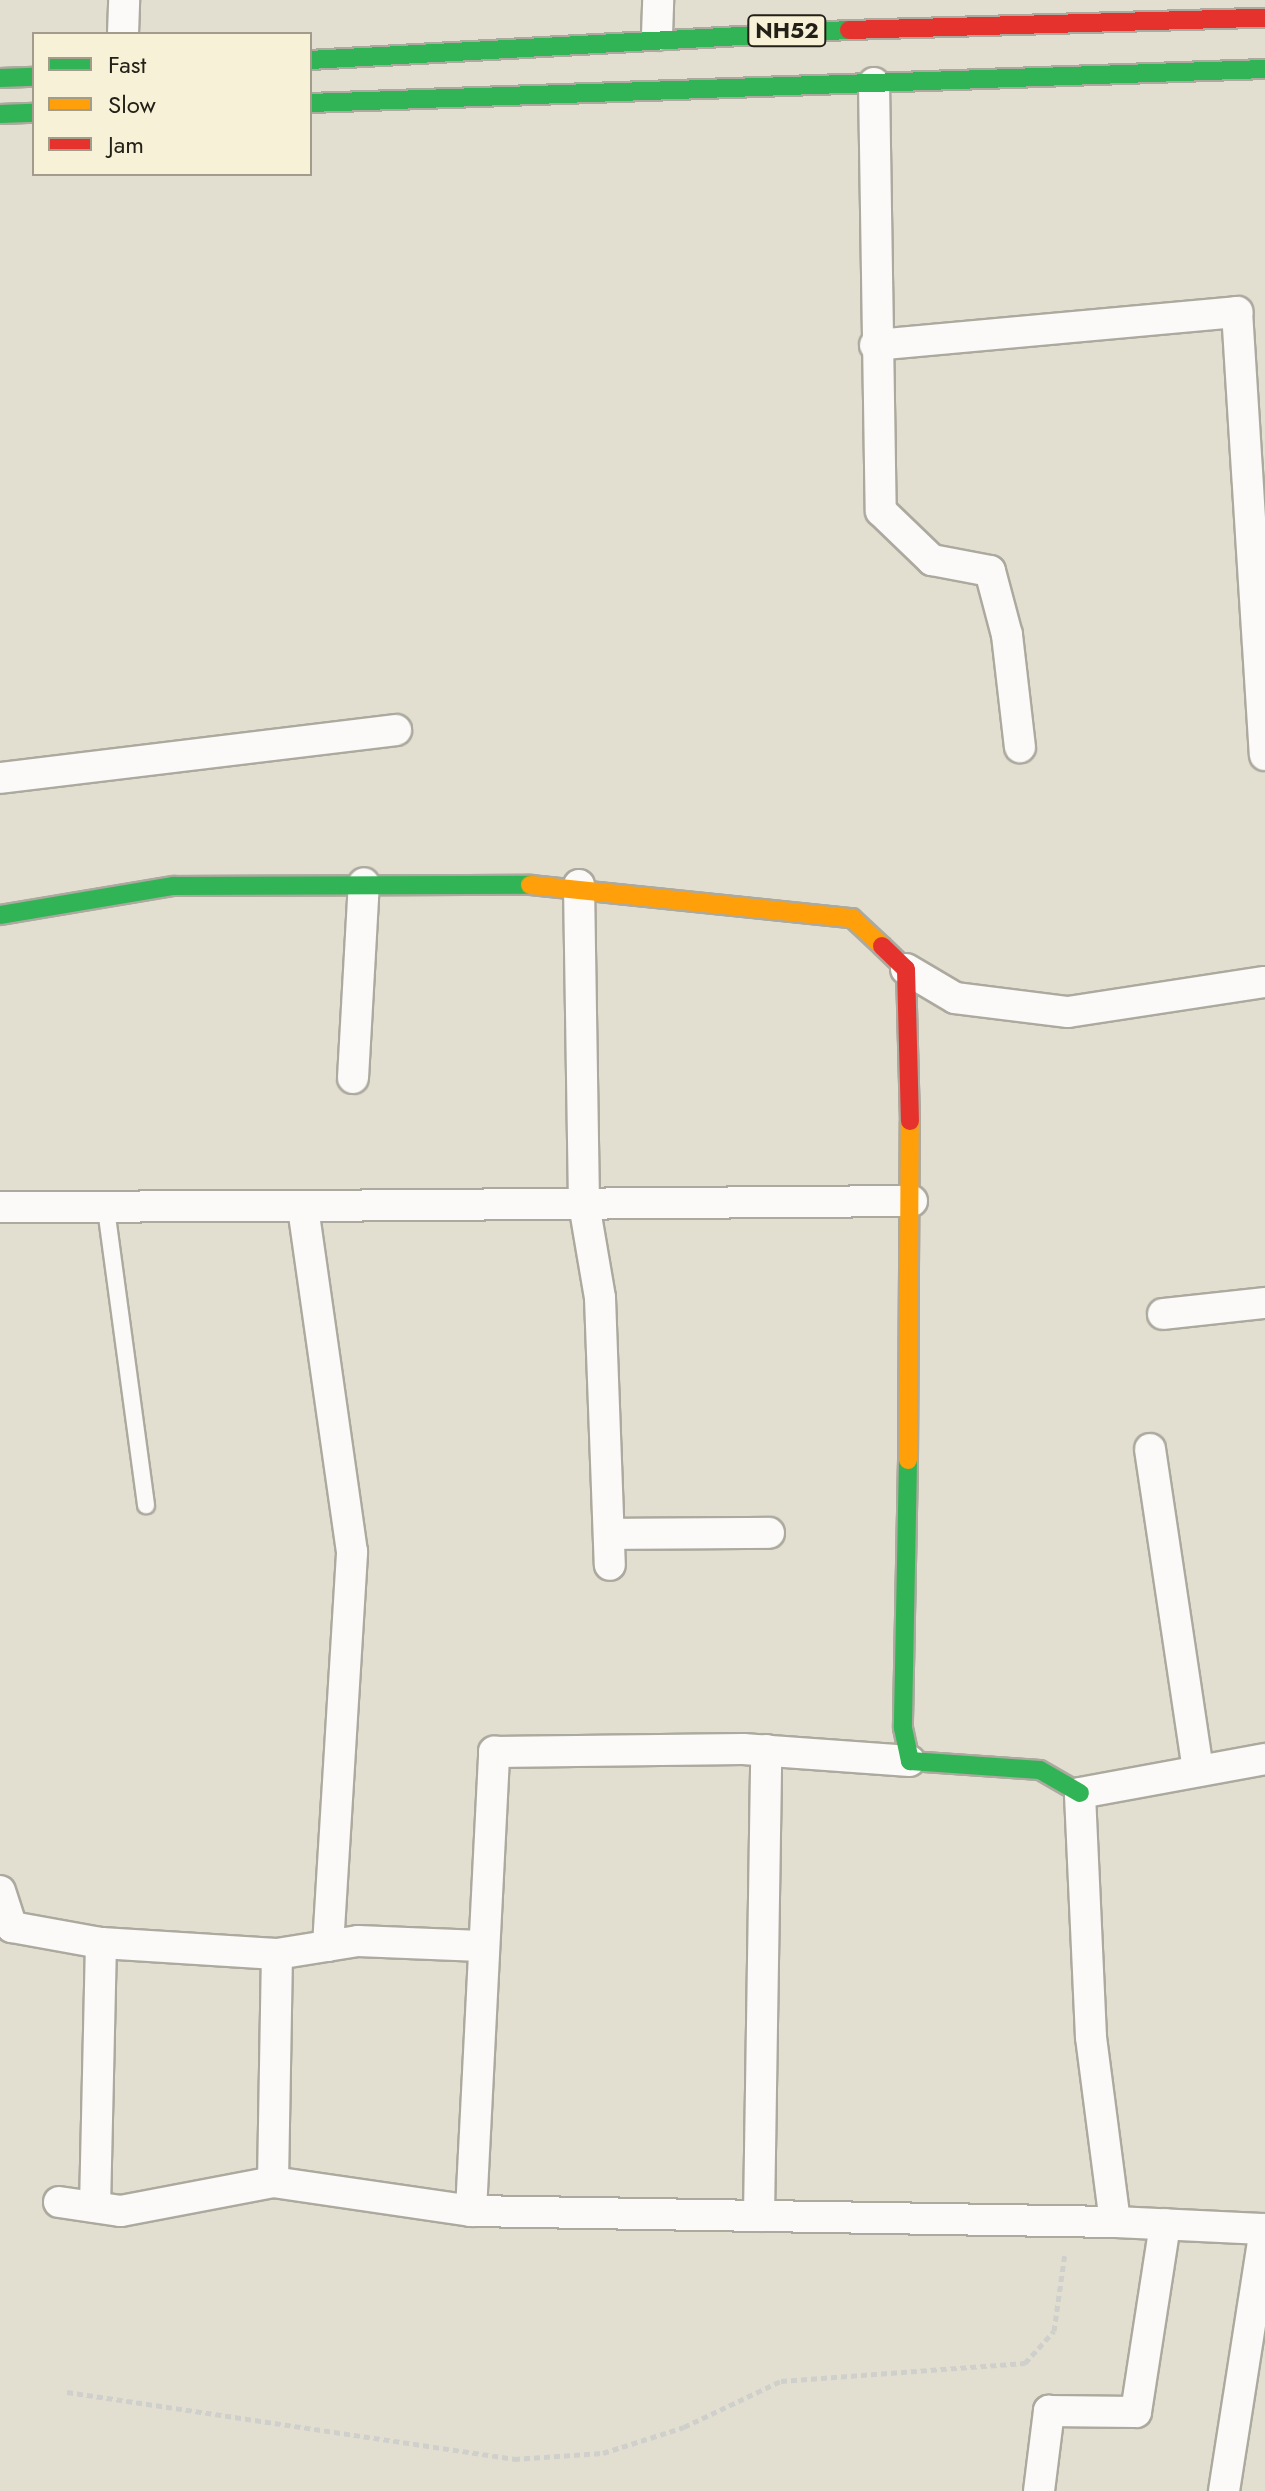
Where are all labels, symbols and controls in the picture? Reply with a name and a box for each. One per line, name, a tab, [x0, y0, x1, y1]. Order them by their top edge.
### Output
road number: NH52	[747, 13, 827, 49]
legend	[32, 32, 312, 176]
text: Fast	[108, 47, 146, 82]
text: Slow	[108, 87, 156, 122]
text: Jam	[108, 127, 144, 162]

